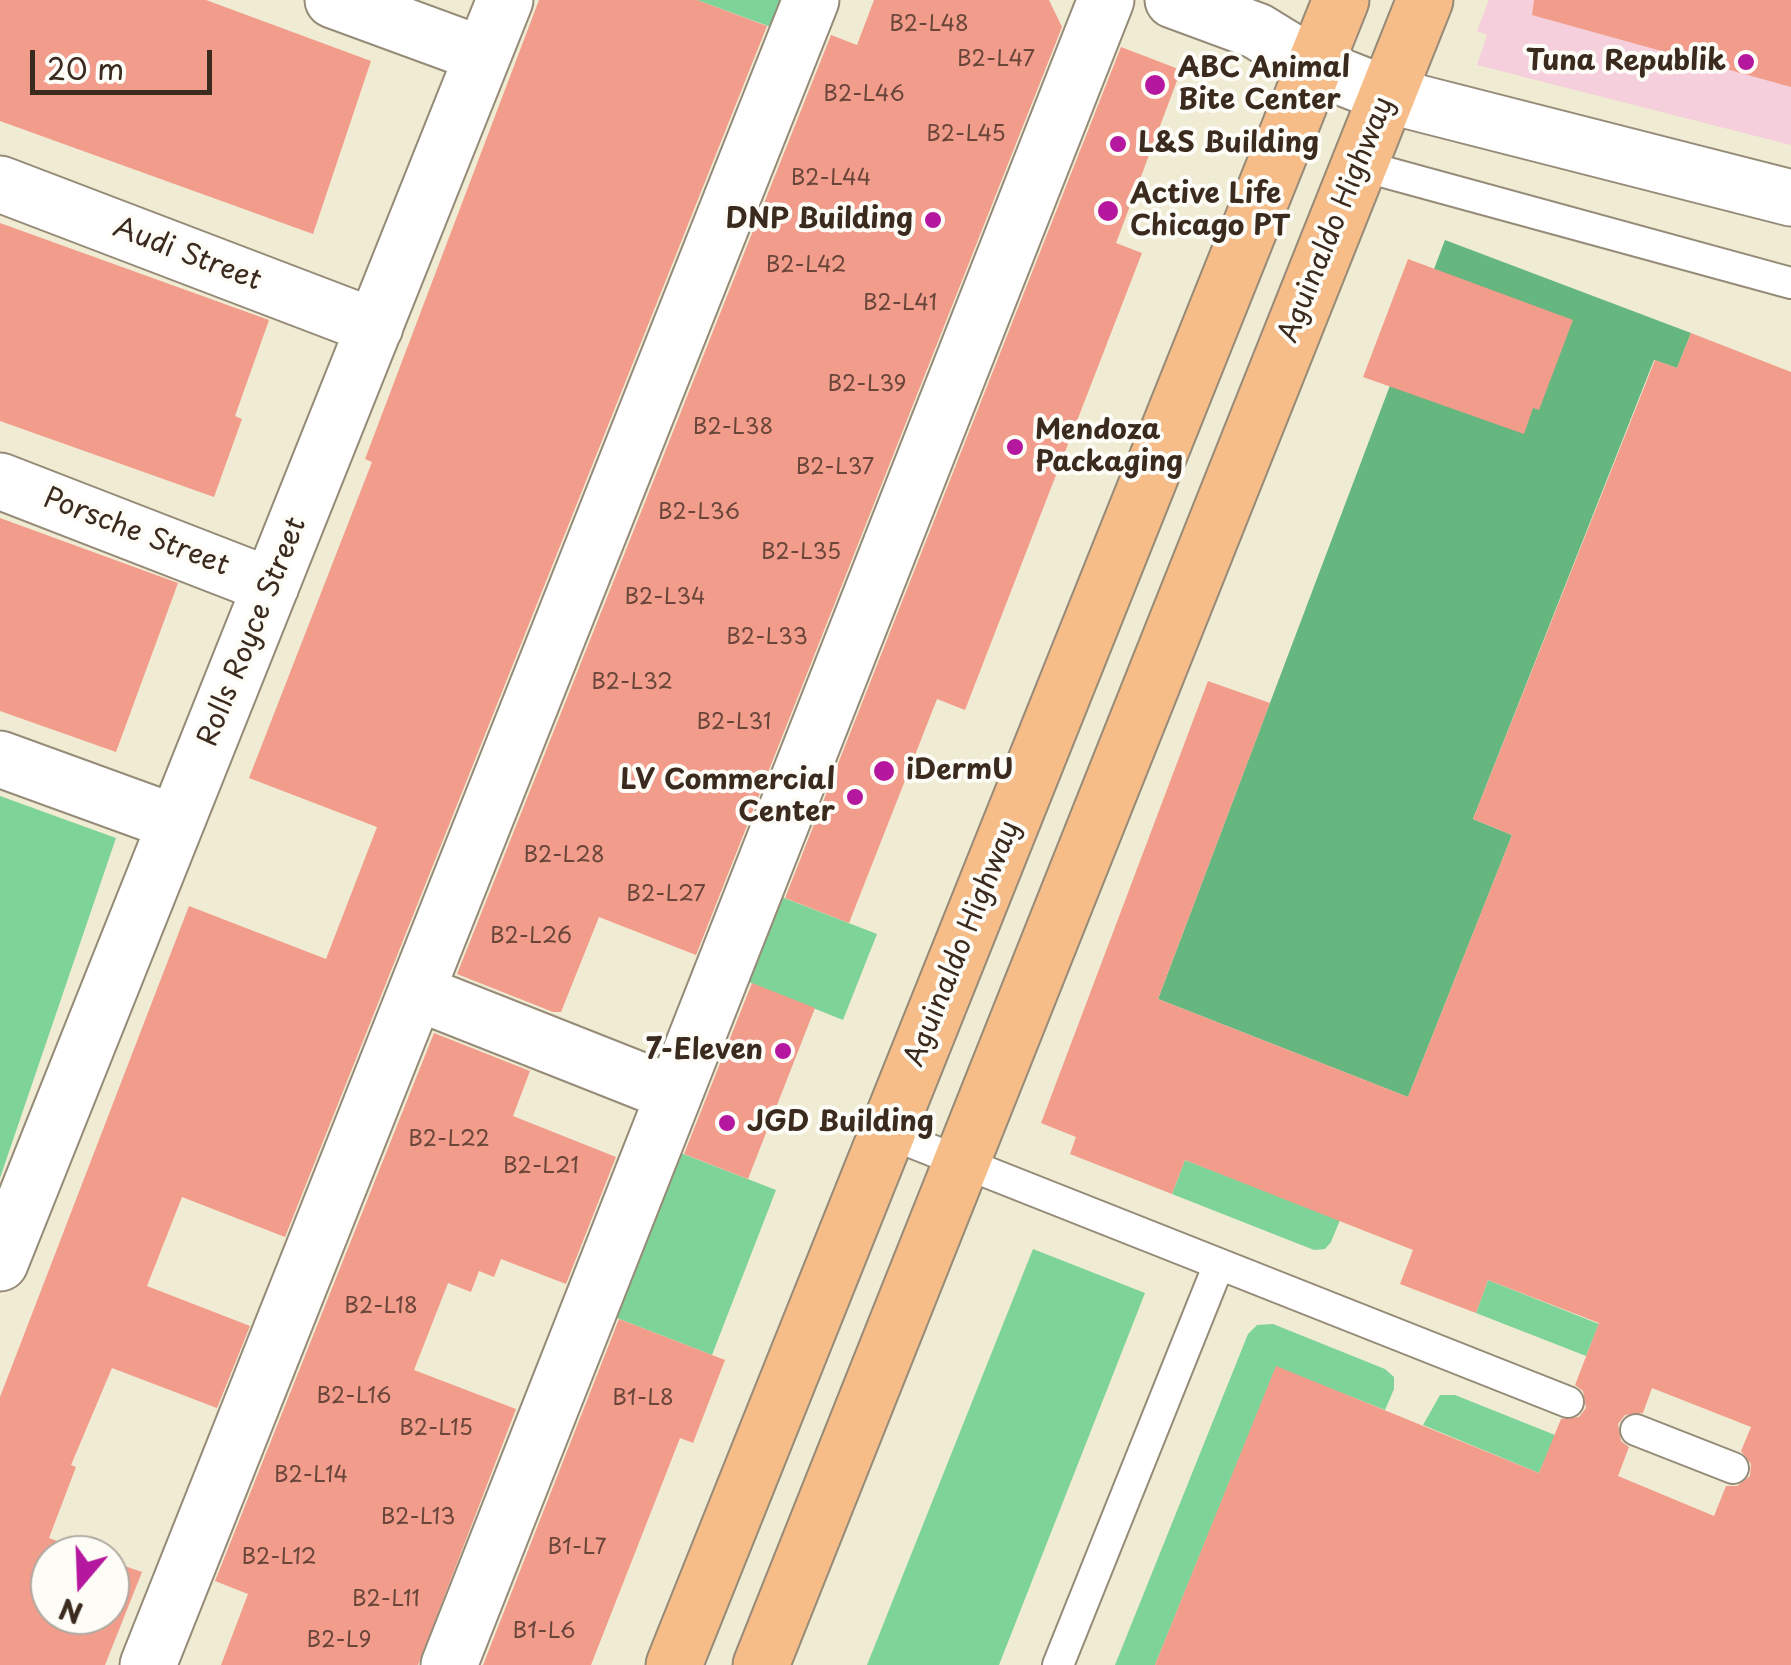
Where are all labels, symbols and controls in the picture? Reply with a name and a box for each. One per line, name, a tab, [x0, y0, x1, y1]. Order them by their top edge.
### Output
house number: B2-L48	[889, 12, 969, 38]
scale bar	[35, 30, 218, 92]
text: 20 m	[47, 45, 124, 90]
place label: Tuna Republik	[1526, 45, 1726, 79]
house number: B2-L47	[957, 47, 1035, 73]
marker: Tuna Republik	[1735, 51, 1757, 73]
place label: ABC Animal Bite Center	[1178, 52, 1350, 118]
marker: ABC Animal Bite Center	[1142, 72, 1168, 98]
house number: B2-L46	[823, 82, 905, 108]
street label: Aguinaldo Highway	[1272, 92, 1402, 348]
house number: B2-L45	[926, 122, 1006, 148]
place label: L&S Building	[1138, 127, 1319, 161]
marker: L&S Building	[1107, 133, 1129, 155]
house number: B2-L44	[791, 166, 871, 192]
place label: Active Life Chicago PT	[1130, 178, 1290, 244]
marker: Active Life Chicago PT	[1095, 198, 1121, 224]
place label: DNP Building	[725, 203, 913, 237]
marker: DNP Building	[922, 209, 944, 231]
street label: Audi Street	[108, 211, 266, 299]
house number: B2-L42	[766, 253, 846, 279]
house number: B2-L41	[863, 291, 937, 317]
house number: B2-L39	[828, 372, 906, 398]
place label: Mendoza Packaging	[1035, 414, 1183, 480]
house number: B2-L38	[693, 415, 773, 441]
marker: Mendoza Packaging	[1004, 436, 1026, 458]
house number: B2-L37	[796, 455, 874, 481]
street label: Porsche Street	[39, 482, 233, 584]
house number: B2-L36	[658, 500, 740, 526]
street label: Rolls Royce Street	[192, 513, 314, 751]
house number: B2-L35	[761, 540, 841, 566]
house number: B2-L34	[624, 585, 706, 611]
house number: B2-L33	[726, 625, 808, 651]
house number: B2-L32	[591, 670, 673, 696]
house number: B2-L31	[697, 710, 771, 736]
place label: iDermU	[906, 754, 1013, 788]
marker: iDermU	[871, 758, 897, 784]
place label: LV Commercial Center	[620, 764, 835, 830]
marker: LV Commercial Center	[844, 786, 866, 808]
street label: Aguinaldo Highway	[898, 816, 1028, 1072]
house number: B2-L28	[523, 843, 605, 869]
house number: B2-L27	[626, 882, 706, 908]
house number: B2-L26	[490, 924, 572, 950]
place label: 7-Eleven	[646, 1034, 763, 1068]
marker: 7-Eleven	[772, 1040, 794, 1062]
place label: JGD Building	[747, 1106, 934, 1140]
marker: JGD Building	[716, 1112, 738, 1134]
house number: B2-L22	[408, 1127, 490, 1153]
house number: B2-L21	[503, 1154, 579, 1180]
house number: B2-L18	[344, 1294, 418, 1320]
house number: B2-L16	[317, 1384, 391, 1410]
house number: B1-L8	[612, 1386, 674, 1412]
house number: B2-L15	[399, 1416, 473, 1442]
house number: B2-L14	[274, 1463, 348, 1489]
house number: B2-L13	[381, 1505, 455, 1531]
north arrow	[30, 1535, 130, 1635]
house number: B1-L7	[547, 1535, 607, 1561]
house number: B2-L12	[241, 1545, 317, 1571]
house number: B2-L11	[352, 1587, 420, 1613]
text: N	[53, 1588, 88, 1636]
house number: B1-L6	[513, 1619, 575, 1645]
house number: B2-L9	[307, 1628, 371, 1654]

